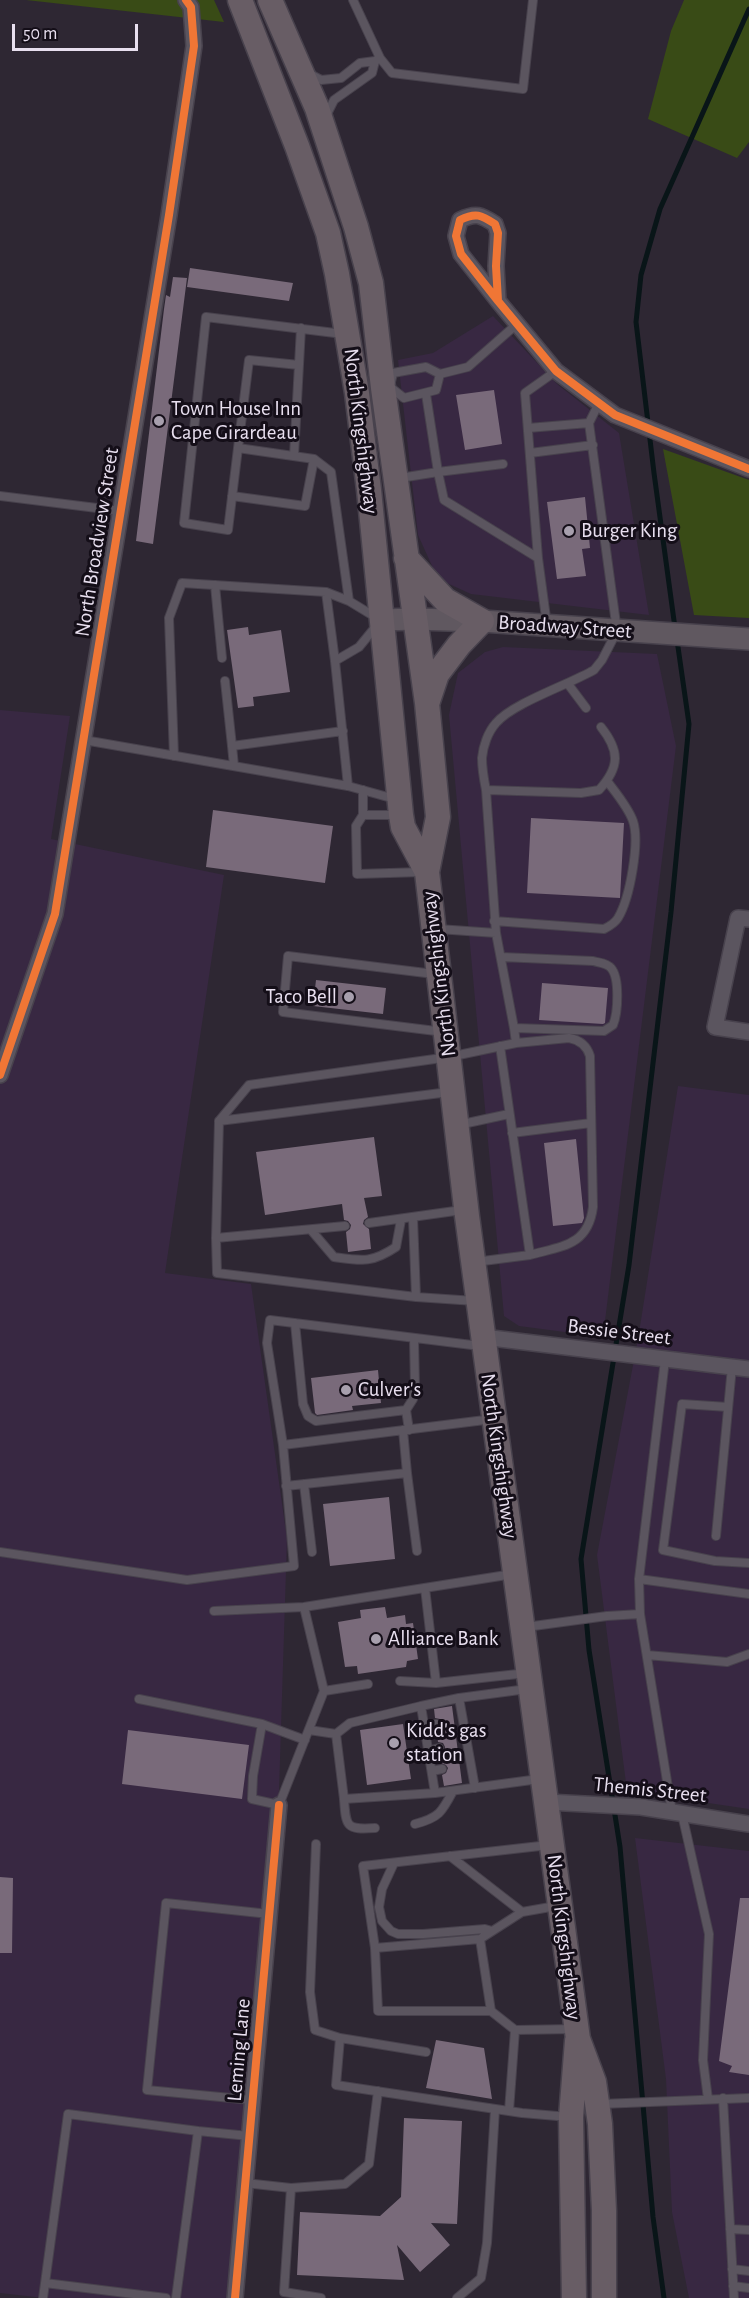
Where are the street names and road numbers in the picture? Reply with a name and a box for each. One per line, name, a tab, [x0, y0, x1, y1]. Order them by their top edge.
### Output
street label: North Kingshighway	[338, 347, 384, 515]
street label: North Broadview Street	[70, 446, 124, 638]
street label: Broadway Street	[497, 610, 633, 644]
street label: North Kingshighway	[416, 890, 462, 1058]
street label: Bessie Street	[566, 1313, 672, 1351]
street label: North Kingshighway	[475, 1372, 523, 1540]
street label: Themis Street	[592, 1772, 708, 1808]
street label: North Kingshighway	[541, 1853, 587, 2021]
street label: Leming Lane	[222, 1997, 256, 2103]

